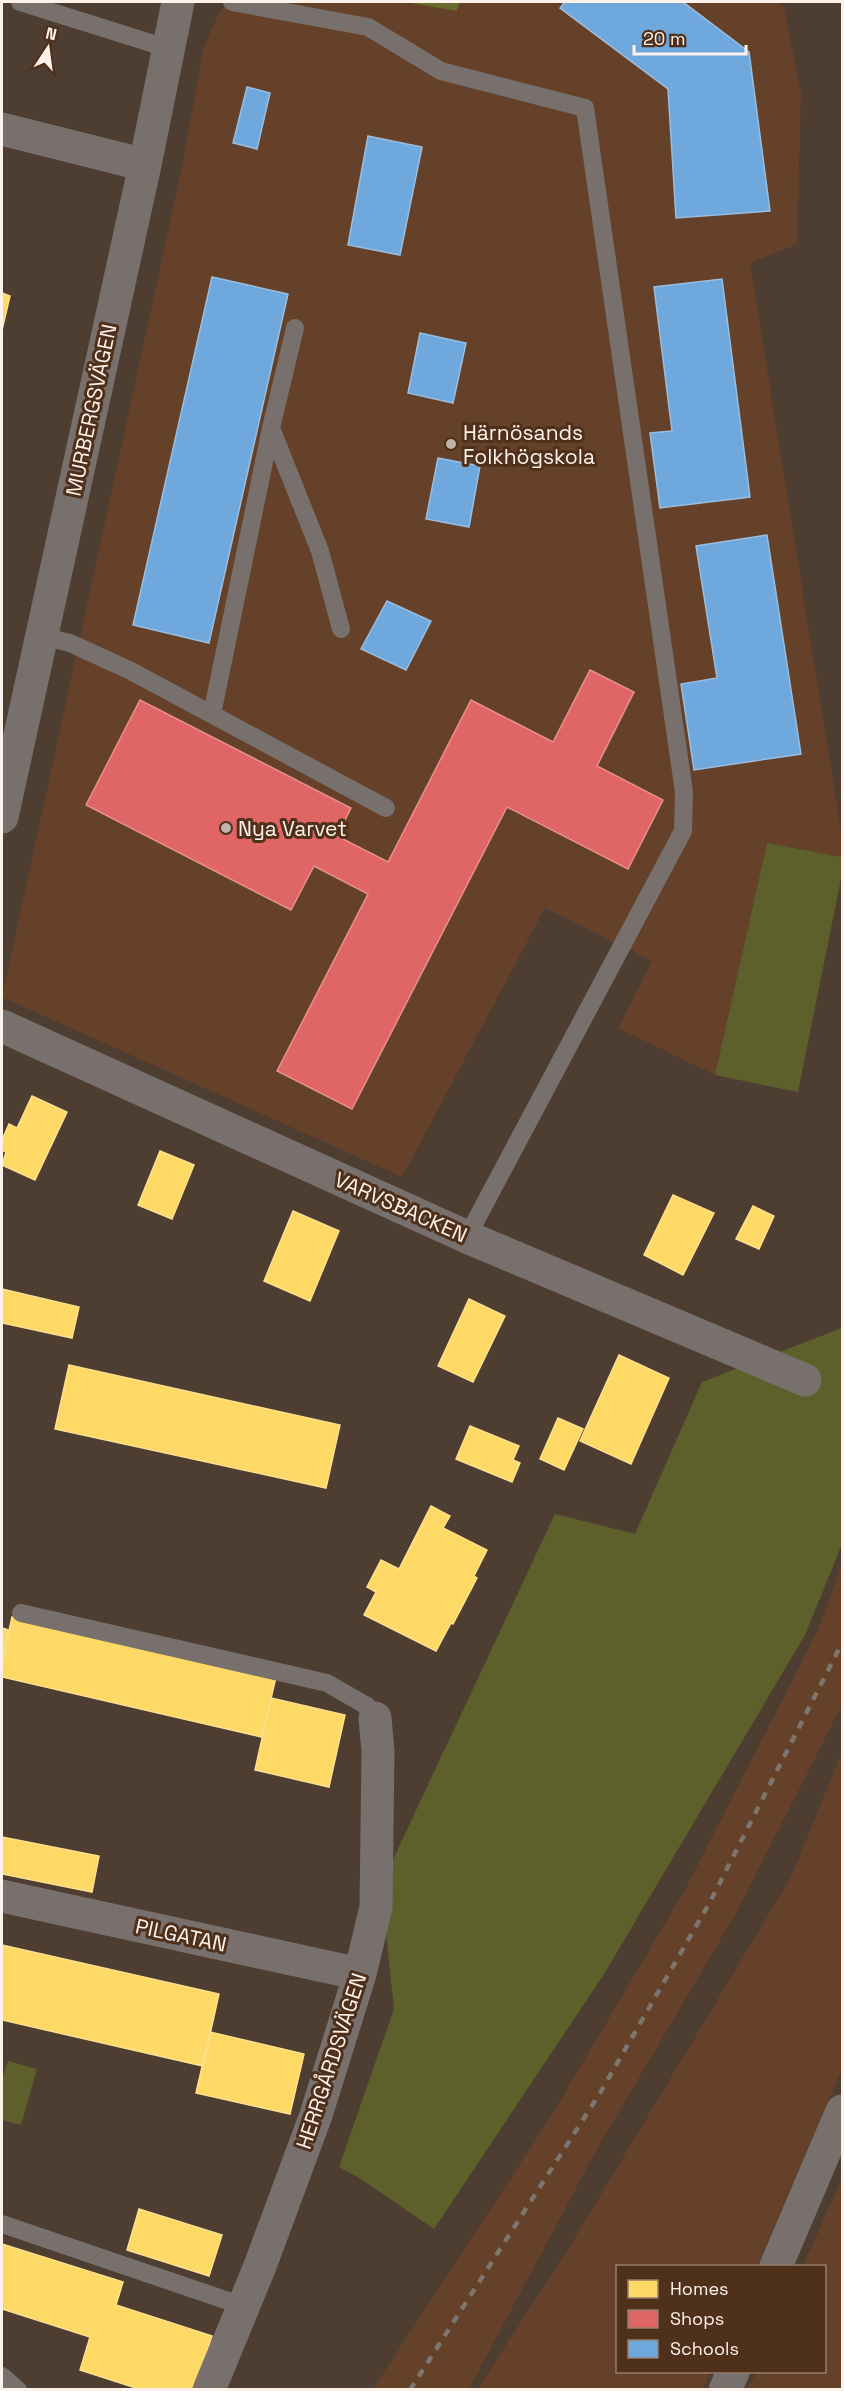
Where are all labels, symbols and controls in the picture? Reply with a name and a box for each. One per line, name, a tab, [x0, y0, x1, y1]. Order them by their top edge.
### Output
north arrow	[18, 18, 78, 78]
scale bar	[634, 18, 746, 56]
text: N	[44, 22, 59, 45]
text: 20 m	[643, 27, 686, 50]
street label: MURBERGSVÄGEN	[60, 321, 122, 499]
place label: Härnösands Folkhögskola	[463, 419, 595, 470]
marker: Härnösands Folkhögskola	[444, 437, 458, 451]
place label: Nya Varvet	[238, 815, 347, 842]
marker: Nya Varvet	[219, 821, 233, 835]
street label: VARVSBACKEN	[330, 1166, 472, 1248]
street label: PILGATAN	[133, 1912, 229, 1958]
street label: HERRGÅRDSVÄGEN	[290, 1970, 372, 2152]
legend	[616, 2265, 826, 2373]
text: Homes	[670, 2277, 729, 2300]
text: Shops	[670, 2307, 724, 2330]
text: Schools	[670, 2337, 739, 2360]

